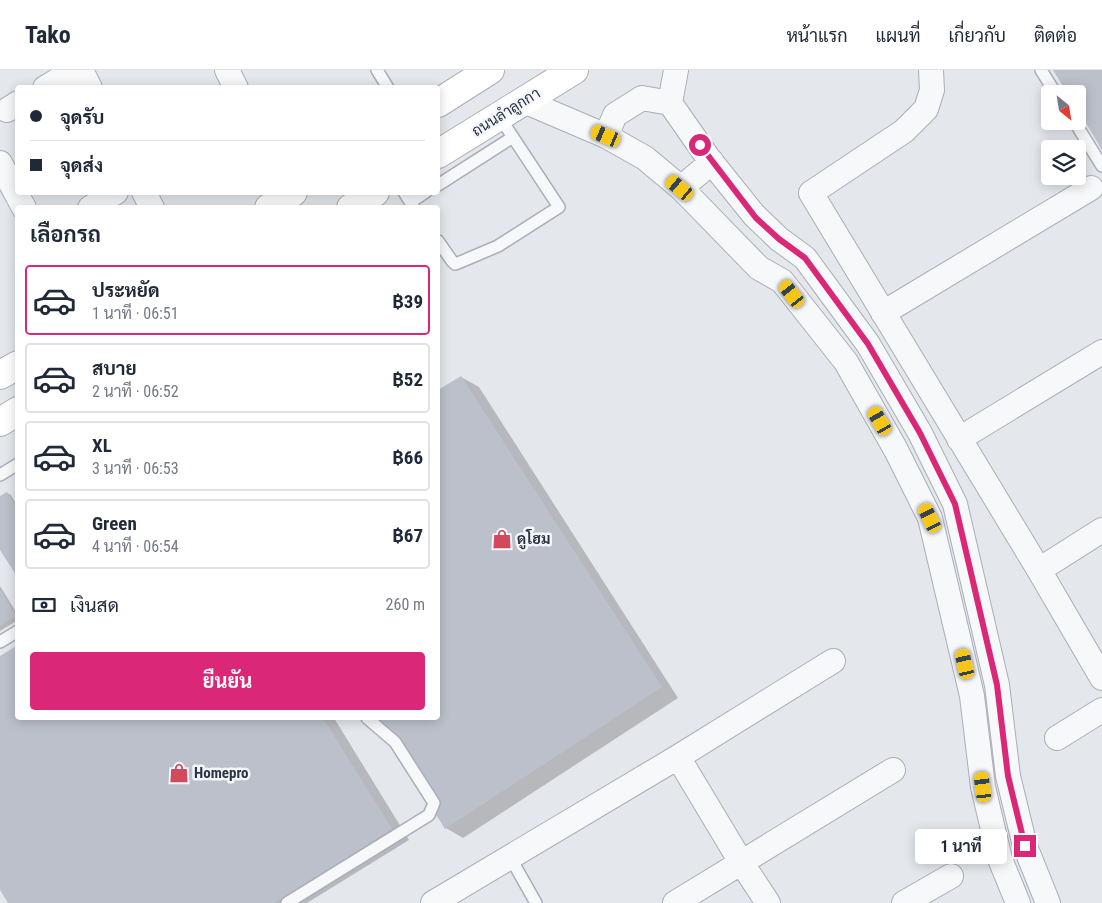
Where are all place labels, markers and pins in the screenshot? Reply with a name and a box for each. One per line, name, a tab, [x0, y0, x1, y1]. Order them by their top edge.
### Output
shop icon: ดูโฮม	[491, 528, 513, 550]
place label: ดูโฮม	[517, 528, 551, 550]
shop icon: Homepro	[168, 762, 190, 784]
place label: Homepro	[194, 764, 249, 782]

